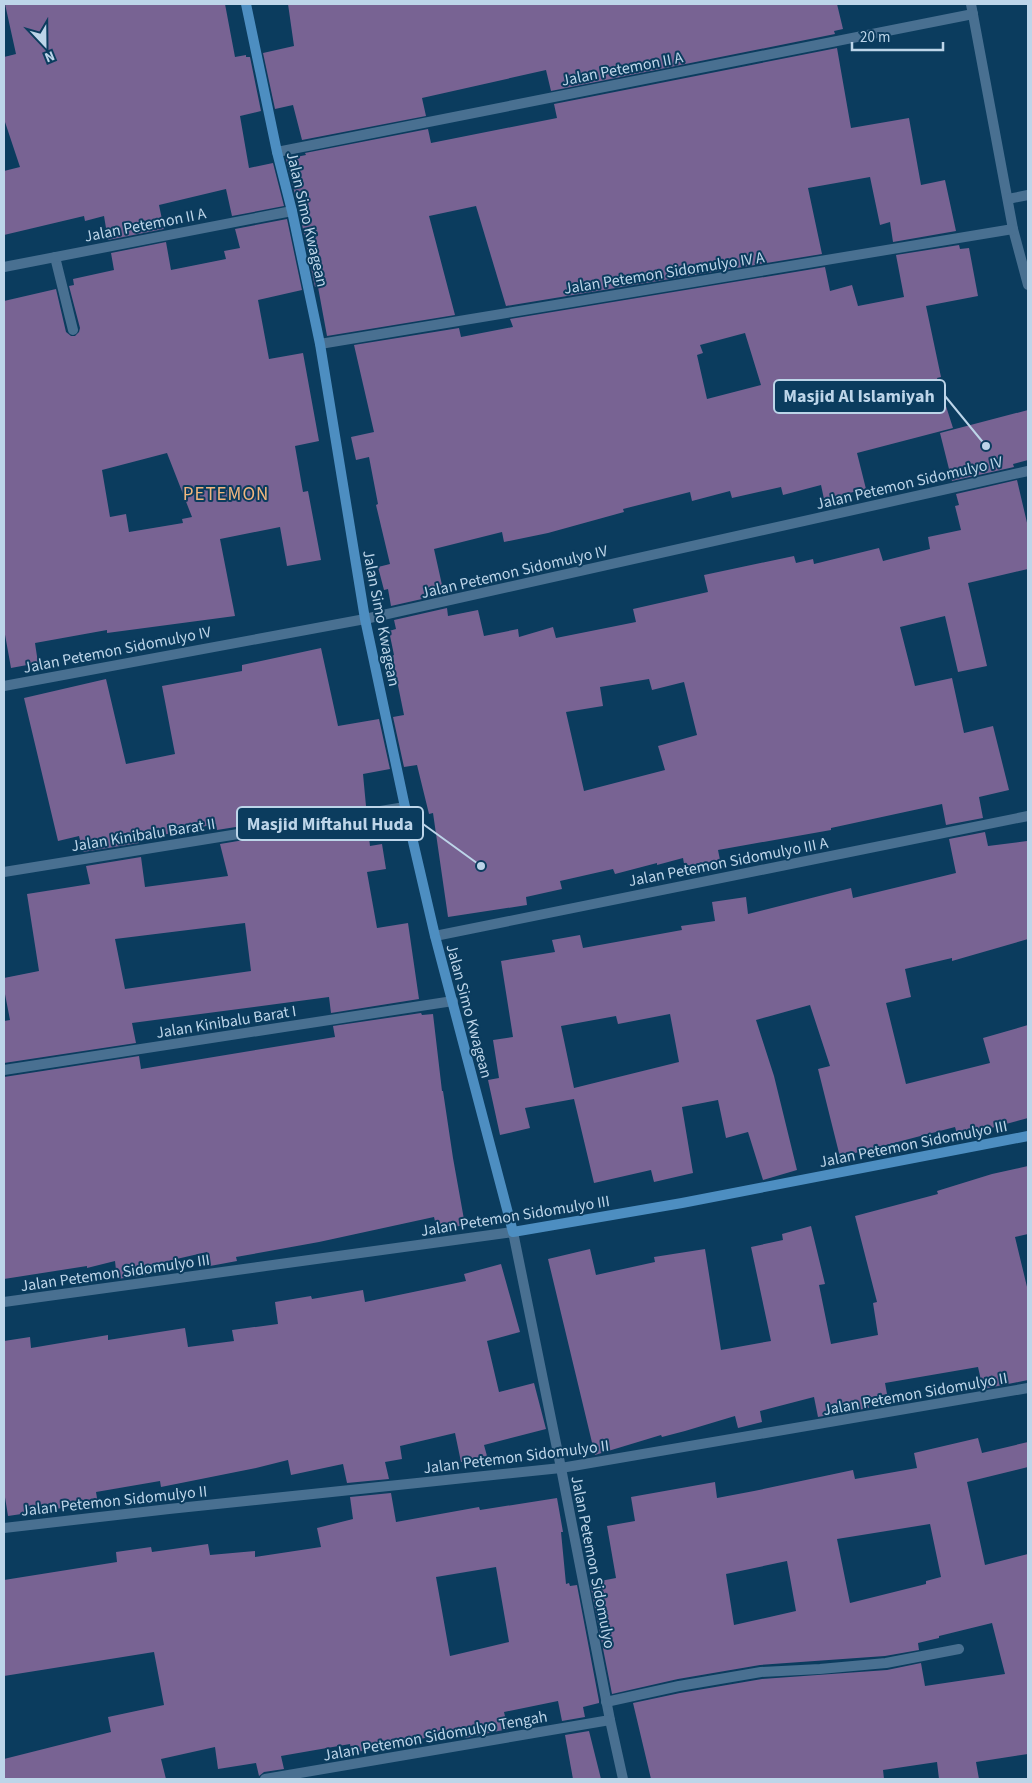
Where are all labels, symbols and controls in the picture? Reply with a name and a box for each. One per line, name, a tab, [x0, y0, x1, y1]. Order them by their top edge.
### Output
north arrow	[20, 20, 70, 70]
scale bar	[852, 20, 943, 52]
text: 20 m	[860, 27, 890, 48]
text: N	[41, 45, 58, 67]
street label: Jalan Petemon II A	[559, 46, 685, 92]
street label: Jalan Simo Kwagean	[281, 149, 333, 289]
street label: Jalan Petemon II A	[82, 202, 208, 248]
street label: Jalan Petemon Sidomulyo IV A	[562, 246, 766, 300]
callout: Masjid Al Islamiyah	[774, 380, 945, 413]
text: Masjid Al Islamiyah	[783, 384, 935, 409]
street label: Jalan Petemon Sidomulyo IV	[814, 451, 1006, 515]
district label: PETEMON	[183, 481, 269, 508]
street label: Jalan Petemon Sidomulyo IV	[419, 540, 611, 604]
street label: Jalan Simo Kwagean	[357, 548, 405, 688]
street label: Jalan Petemon Sidomulyo IV	[21, 621, 214, 679]
callout: Masjid Miftahul Huda	[237, 807, 423, 840]
text: Masjid Miftahul Huda	[247, 812, 413, 837]
street label: Jalan Kinibalu Barat II	[69, 813, 217, 857]
street label: Jalan Petemon Sidomulyo III A	[626, 832, 830, 892]
street label: Jalan Simo Kwagean	[441, 942, 498, 1081]
street label: Jalan Kinibalu Barat I	[154, 1000, 298, 1044]
street label: Jalan Petemon Sidomulyo III	[817, 1115, 1009, 1173]
street label: Jalan Petemon Sidomulyo III	[419, 1190, 611, 1242]
street label: Jalan Petemon Sidomulyo III	[19, 1249, 211, 1297]
street label: Jalan Petemon Sidomulyo II	[821, 1367, 1009, 1421]
street label: Jalan Petemon Sidomulyo II	[422, 1435, 610, 1479]
street label: Jalan Petemon Sidomulyo	[565, 1474, 621, 1650]
street label: Jalan Petemon Sidomulyo II	[20, 1480, 208, 1522]
street label: Jalan Petemon Sidomulyo Tengah	[321, 1705, 549, 1767]

